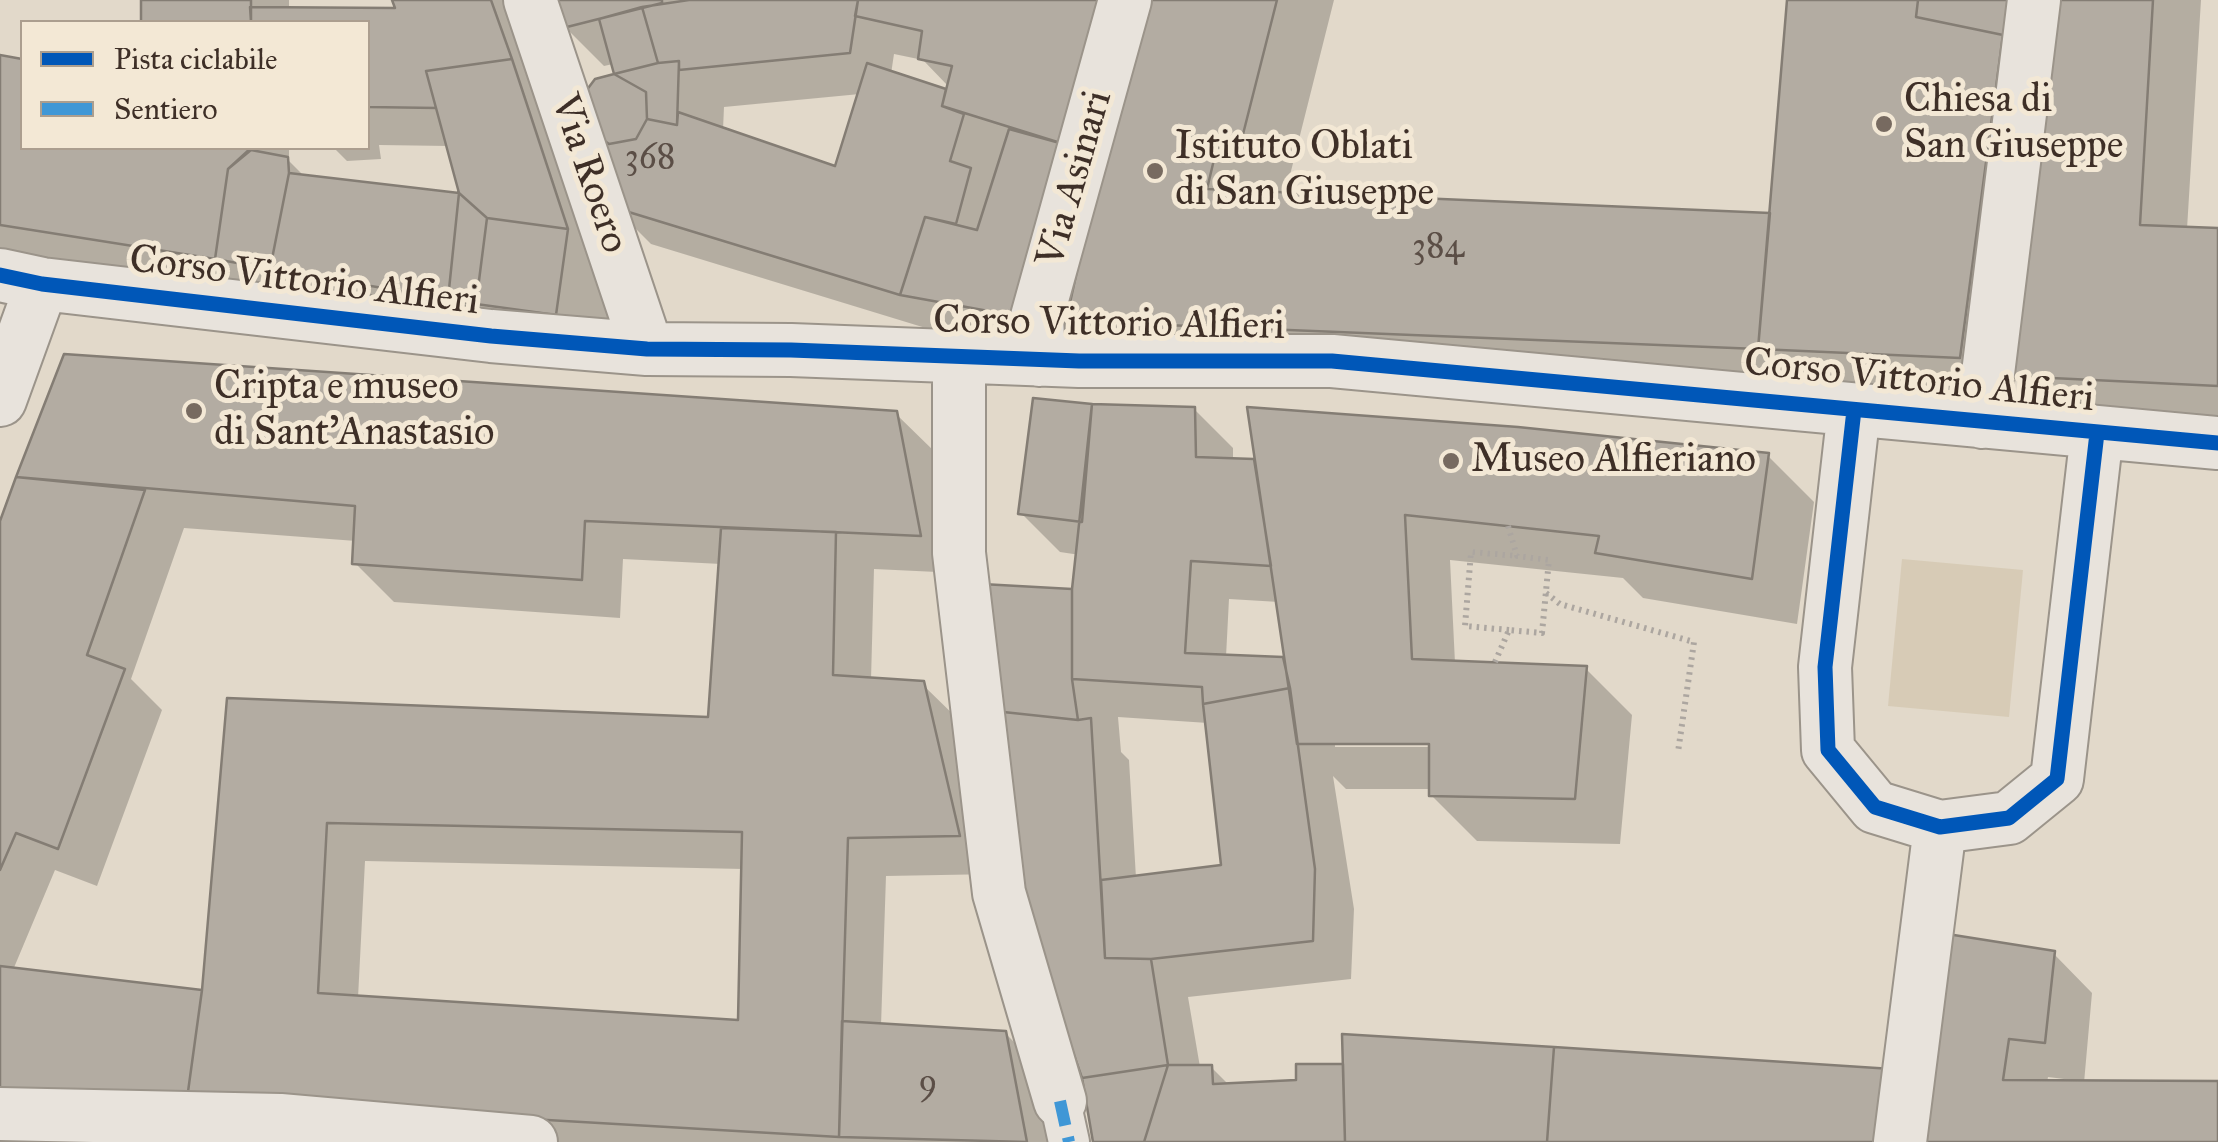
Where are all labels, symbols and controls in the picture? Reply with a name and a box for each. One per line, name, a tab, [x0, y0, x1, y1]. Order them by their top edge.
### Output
legend	[20, 20, 370, 150]
text: Pista ciclabile	[114, 41, 278, 77]
place label: Chiesa di San Giuseppe	[1904, 77, 2123, 171]
street label: Via Asinari	[1028, 85, 1124, 273]
street label: Via Roero	[539, 88, 637, 260]
text: Sentiero	[114, 91, 218, 127]
marker: Chiesa di San Giuseppe	[1873, 113, 1895, 135]
place label: Istituto Oblati di San Giuseppe	[1175, 124, 1434, 218]
house number: 368	[625, 138, 675, 180]
marker: Istituto Oblati di San Giuseppe	[1144, 160, 1166, 182]
house number: 384	[1412, 227, 1464, 269]
street label: Corso Vittorio Alfieri	[126, 237, 482, 327]
street label: Corso Vittorio Alfieri	[933, 298, 1285, 352]
street label: Corso Vittorio Alfieri	[1741, 340, 2097, 424]
place label: Cripta e museo di Sant'Anastasio	[214, 364, 494, 458]
marker: Cripta e museo di Sant'Anastasio	[183, 400, 205, 422]
place label: Museo Alfieriano	[1471, 437, 1756, 485]
marker: Museo Alfieriano	[1440, 450, 1462, 472]
house number: 9	[919, 1063, 937, 1105]

